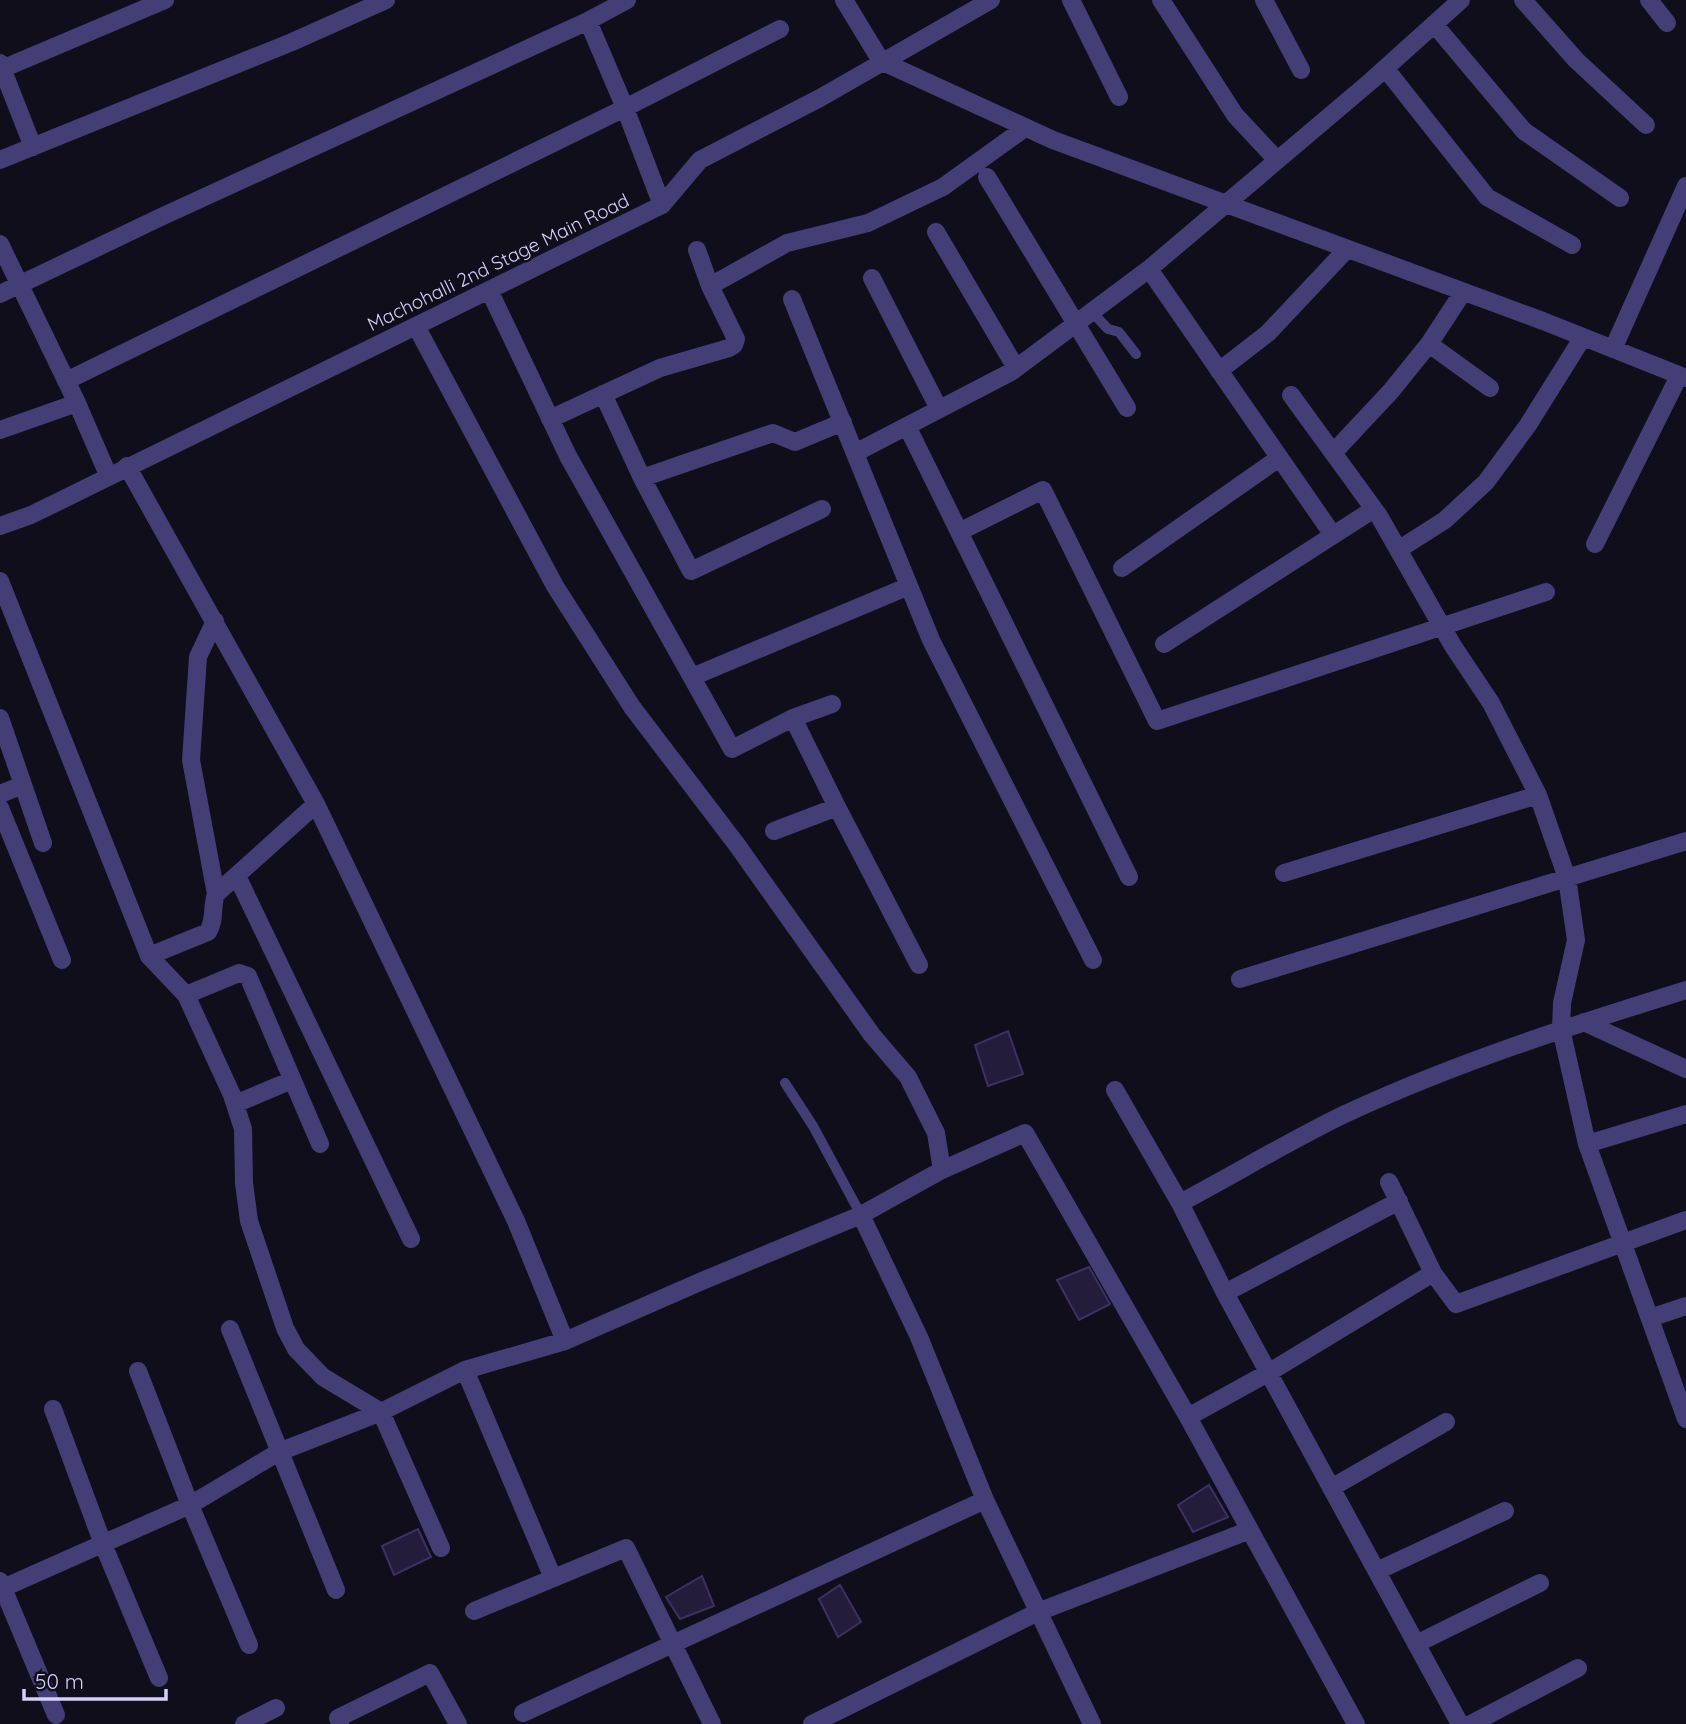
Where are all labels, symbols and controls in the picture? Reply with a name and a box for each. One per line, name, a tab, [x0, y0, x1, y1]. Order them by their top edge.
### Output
street label: Machohalli 2nd Stage Main Road	[363, 188, 633, 336]
scale bar	[24, 1658, 166, 1702]
text: 50 m	[35, 1668, 84, 1694]

